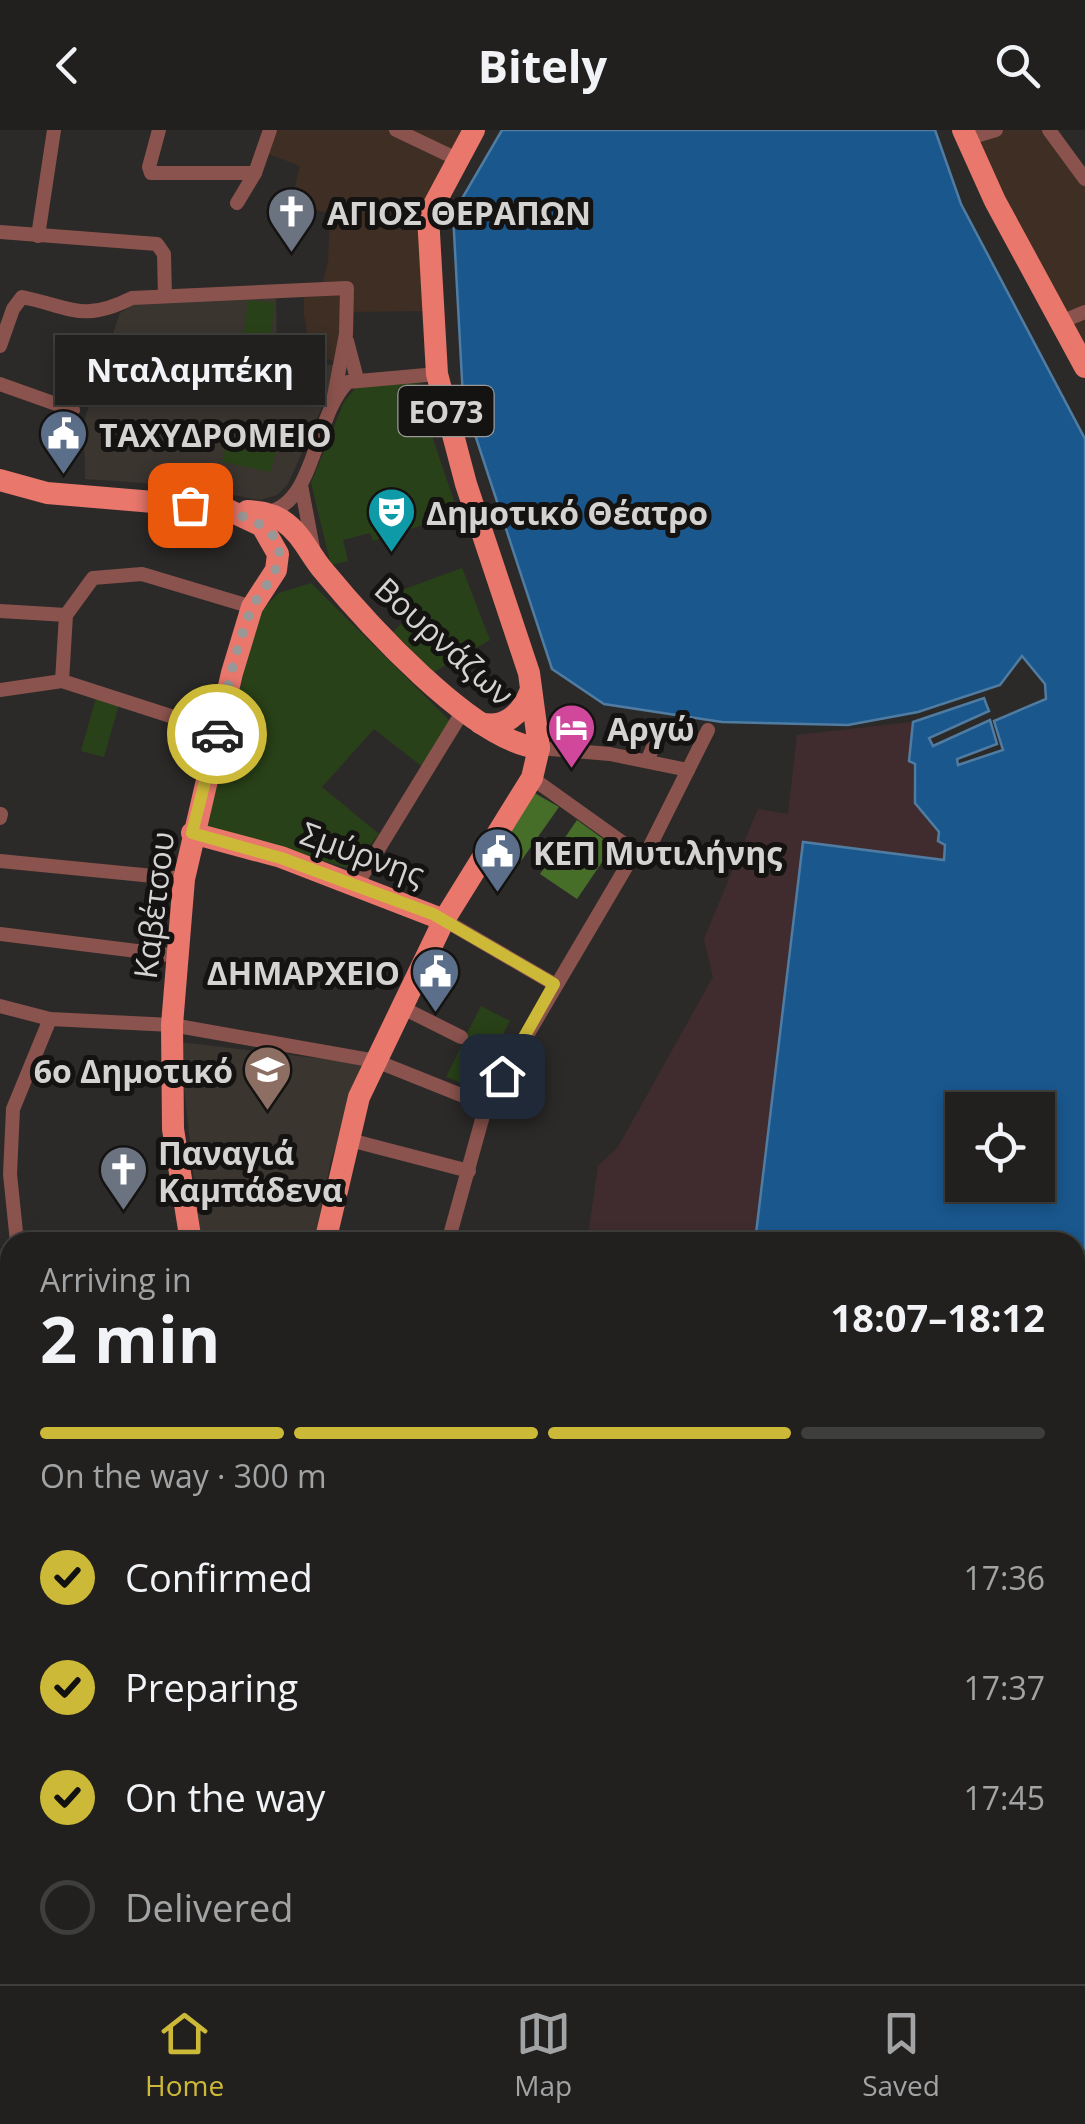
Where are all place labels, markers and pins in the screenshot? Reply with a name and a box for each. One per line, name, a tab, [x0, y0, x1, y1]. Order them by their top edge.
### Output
church icon: ΑΓΙΟΣ ΘΕΡΑΠΩΝ	[266, 186, 318, 254]
place label: ΑΓΙΟΣ ΘΕΡΑΠΩΝ	[327, 191, 591, 234]
callout: Νταλαμπέκη	[55, 335, 325, 405]
public building icon: ΤΑΧΥΔΡΟΜΕΙΟ	[38, 408, 90, 476]
place label: ΤΑΧΥΔΡΟΜΕΙΟ	[99, 413, 332, 456]
pin	[148, 463, 233, 548]
theatre icon: Δημοτικό Θέατρο	[365, 486, 417, 554]
place label: Δημοτικό Θέατρο	[426, 491, 708, 534]
hotel icon: Αργώ	[546, 702, 598, 770]
place label: Αργώ	[607, 707, 695, 750]
public building icon: ΚΕΠ Μυτιλήνης	[472, 826, 524, 894]
place label: ΚΕΠ Μυτιλήνης	[533, 831, 782, 874]
public building icon: ΔΗΜΑΡΧΕΙΟ	[409, 946, 461, 1014]
place label: ΔΗΜΑΡΧΕΙΟ	[207, 951, 400, 994]
pin	[460, 1034, 545, 1119]
school or university icon: 6ο Δημοτικό	[242, 1044, 294, 1112]
place label: 6ο Δημοτικό	[34, 1049, 233, 1092]
place label: Παναγιά Καμπάδενα	[158, 1131, 343, 1211]
church icon: Παναγιά Καμπάδενα	[97, 1144, 149, 1212]

